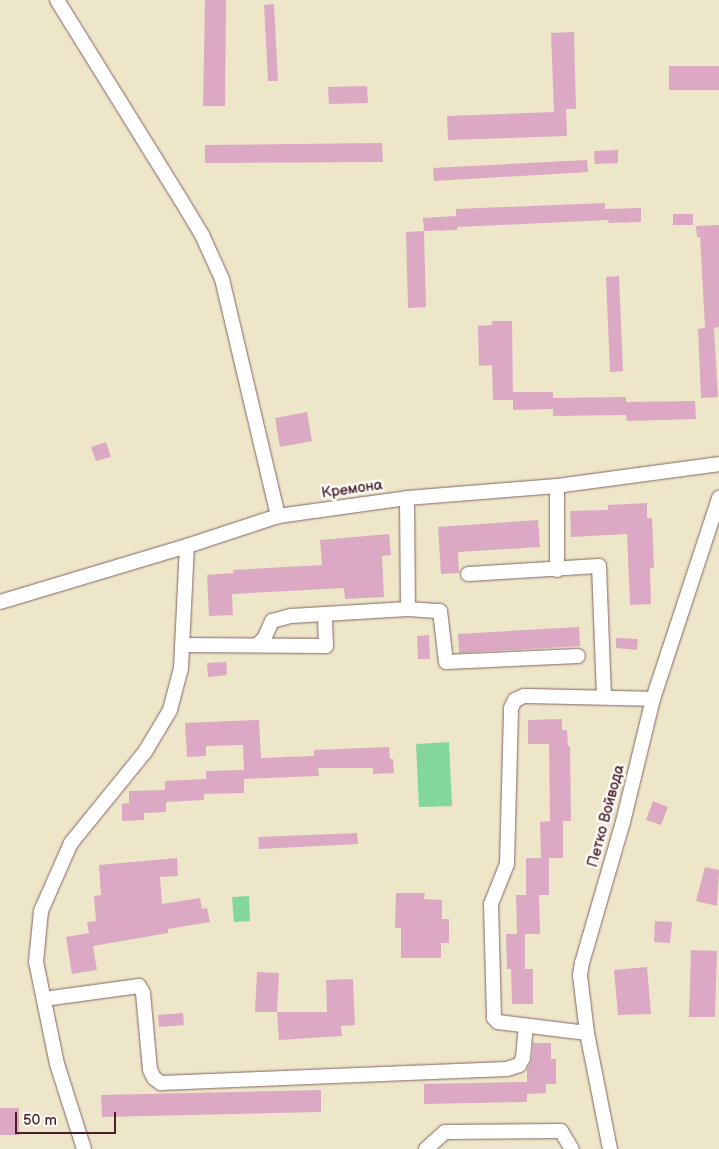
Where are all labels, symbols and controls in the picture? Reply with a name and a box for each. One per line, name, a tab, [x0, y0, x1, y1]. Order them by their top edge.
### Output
street label: Кремона	[320, 476, 384, 502]
street label: Петко Войвода	[584, 763, 628, 869]
scale bar	[18, 1102, 119, 1134]
text: 50 m	[23, 1111, 57, 1130]

